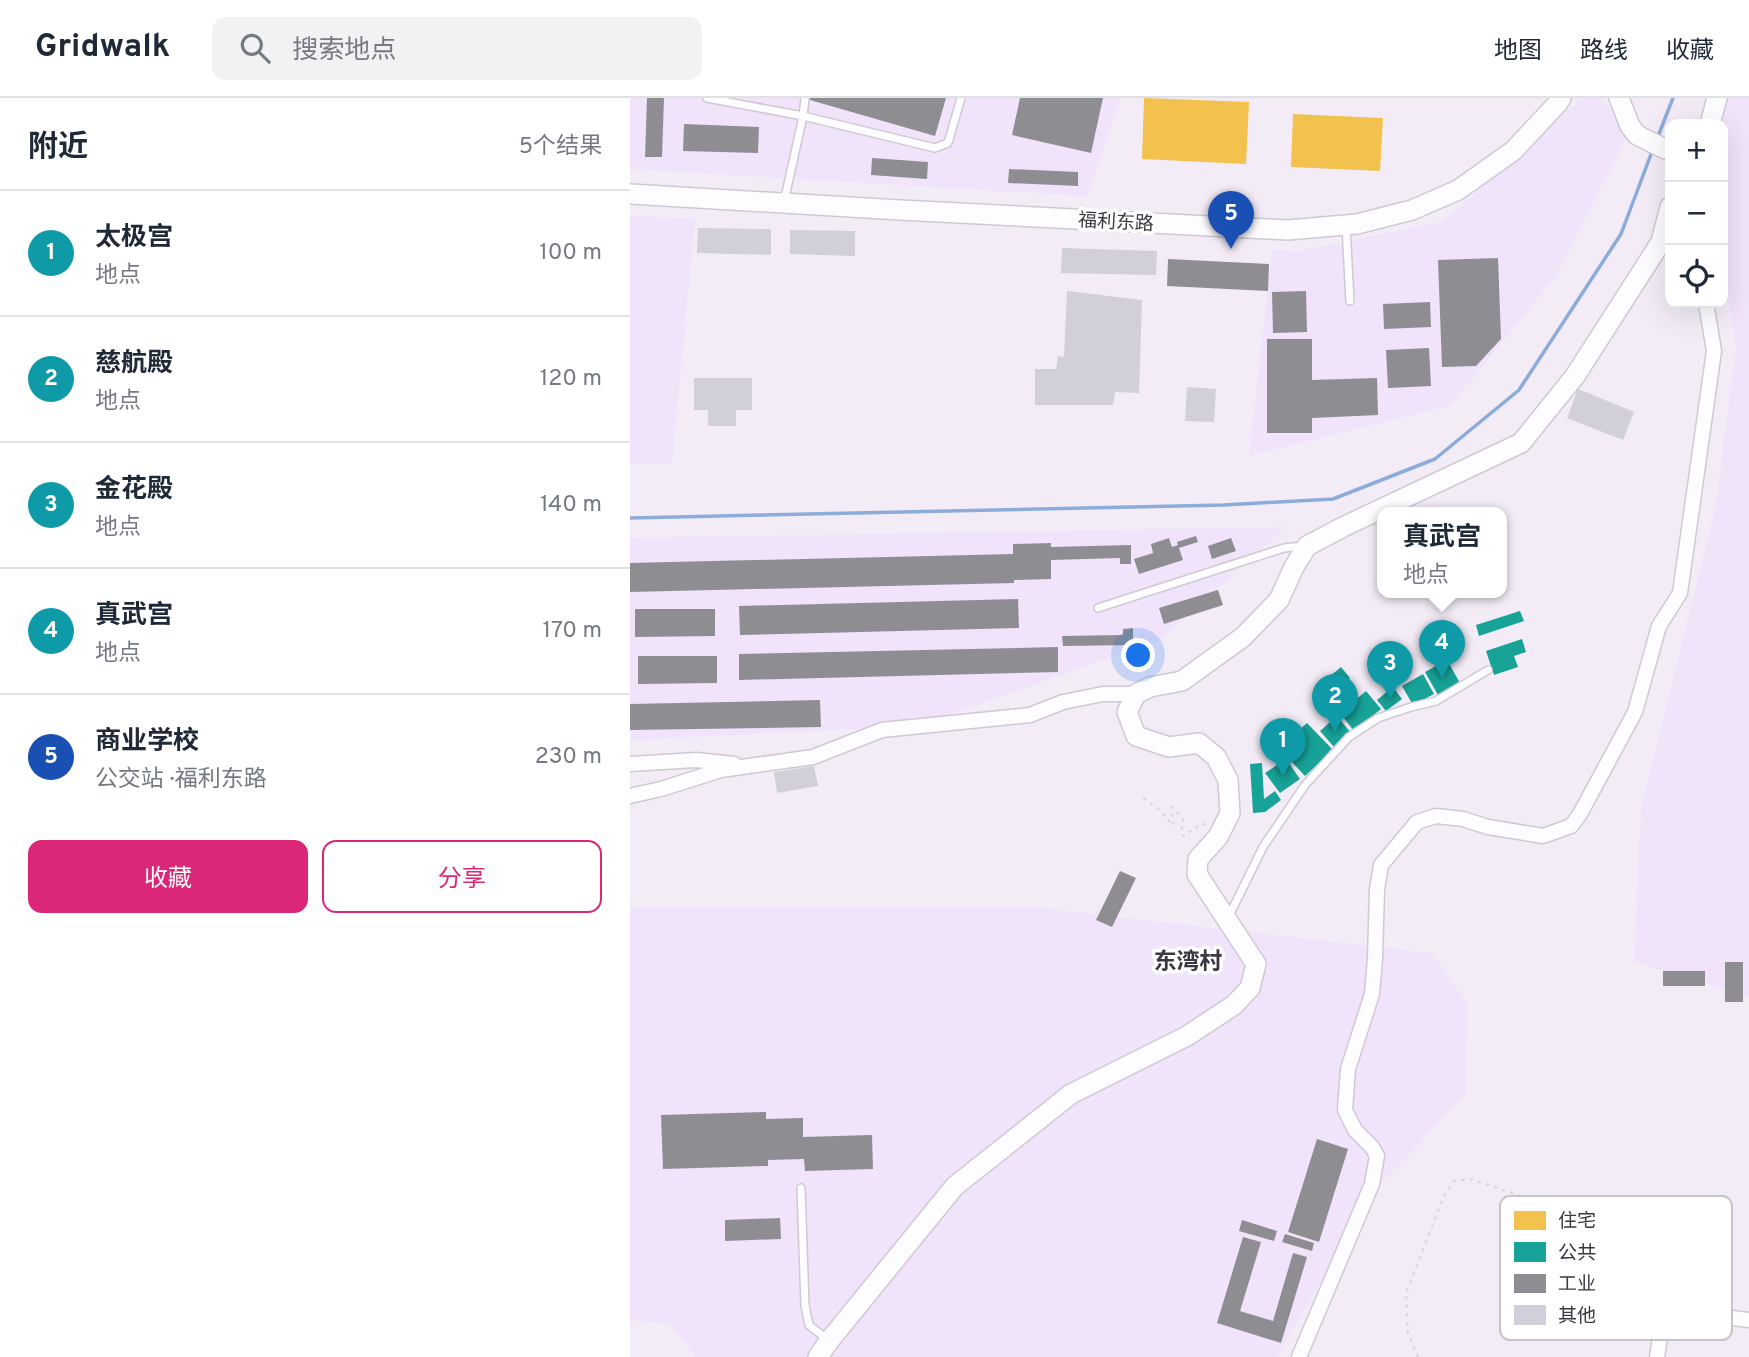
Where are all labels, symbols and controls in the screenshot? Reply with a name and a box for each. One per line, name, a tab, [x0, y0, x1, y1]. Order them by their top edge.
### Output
search box	[212, 17, 702, 80]
text: Gridwalk	[35, 27, 170, 69]
icon: search	[236, 29, 274, 67]
text: 搜索地点	[292, 35, 396, 68]
text: 地图	[1494, 37, 1542, 67]
text: 路线	[1580, 37, 1628, 67]
text: 收藏	[1666, 37, 1714, 67]
map controls	[1665, 119, 1728, 308]
button: +	[1665, 119, 1728, 182]
text: 附近	[28, 130, 88, 167]
text: 5个结果	[519, 133, 602, 162]
button: −	[1665, 182, 1728, 245]
pin: 5	[1208, 191, 1254, 249]
street label: 福利东路	[1077, 209, 1154, 237]
text: 太极宫	[95, 222, 173, 255]
text: 1	[46, 239, 56, 268]
text: 100 m	[539, 239, 602, 268]
button: locate	[1665, 245, 1728, 308]
text: 地点	[95, 262, 141, 291]
text: 慈航殿	[95, 348, 173, 381]
text: 2	[44, 365, 58, 394]
text: 120 m	[540, 365, 602, 394]
text: 地点	[95, 388, 141, 417]
text: 金花殿	[95, 474, 173, 507]
text: 3	[44, 491, 58, 520]
text: 140 m	[540, 491, 602, 520]
popup	[1377, 507, 1507, 598]
text: 地点	[95, 514, 141, 543]
text: 真武宫	[1403, 522, 1481, 555]
text: 地点	[1403, 562, 1449, 591]
text: 真武宫	[95, 600, 173, 633]
text: 4	[44, 617, 58, 646]
text: 170 m	[543, 617, 602, 646]
pin: 4	[1419, 620, 1465, 678]
your location	[1121, 638, 1155, 672]
text: 地点	[95, 640, 141, 669]
pin: 3	[1367, 641, 1413, 699]
pin: 2	[1312, 674, 1358, 732]
pin: 1	[1260, 718, 1306, 776]
text: 商业学校	[95, 726, 199, 759]
text: 5	[44, 743, 58, 772]
text: 230 m	[535, 743, 602, 772]
text: 公交站 · 福利东路	[95, 766, 267, 795]
button: 收藏	[28, 840, 308, 913]
button: 分享	[322, 840, 602, 913]
district label: 东湾村	[1154, 949, 1223, 978]
legend	[1500, 1196, 1732, 1340]
text: 住宅	[1558, 1210, 1596, 1234]
text: 公共	[1558, 1242, 1596, 1266]
text: 工业	[1558, 1273, 1596, 1297]
text: 其他	[1558, 1305, 1596, 1329]

